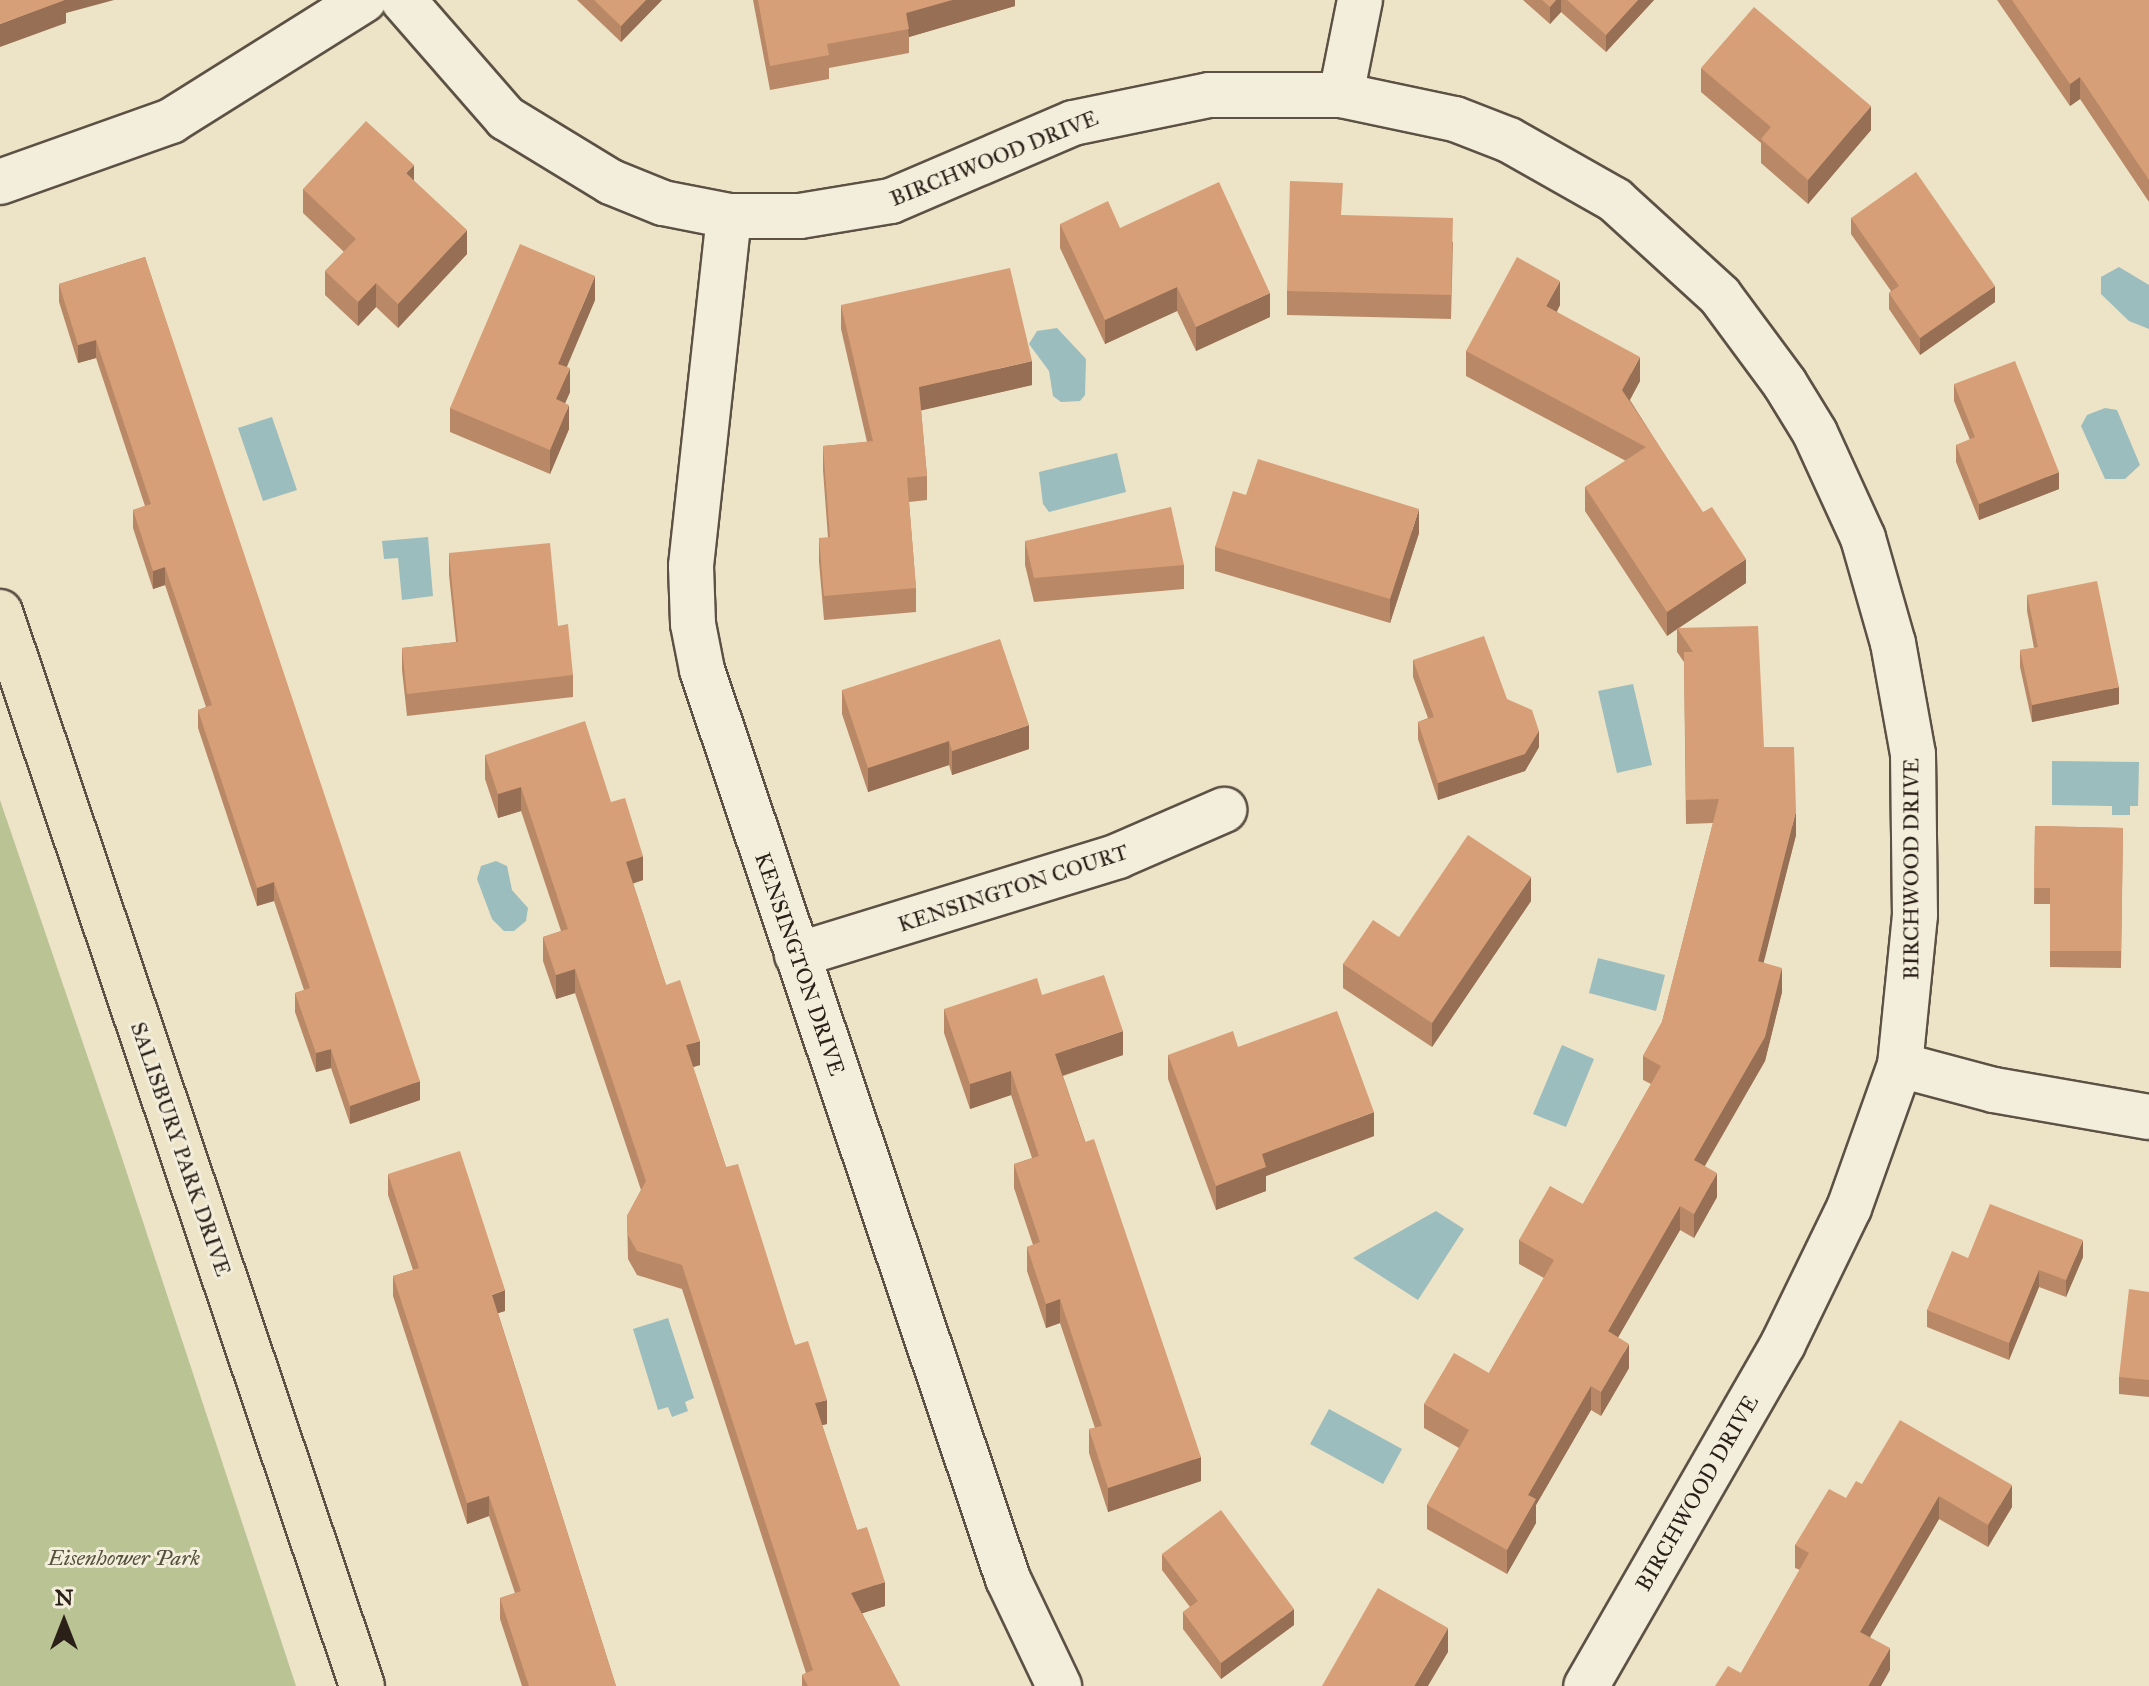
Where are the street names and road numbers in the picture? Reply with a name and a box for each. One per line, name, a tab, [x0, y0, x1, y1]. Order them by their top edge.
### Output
street label: BIRCHWOOD DRIVE	[886, 104, 1102, 212]
street label: BIRCHWOOD DRIVE	[1898, 758, 1924, 980]
street label: KENSINGTON COURT	[895, 838, 1131, 938]
street label: KENSINGTON DRIVE	[749, 849, 851, 1079]
street label: SALISBURY PARK DRIVE	[125, 1018, 237, 1280]
street label: BIRCHWOOD DRIVE	[1630, 1390, 1764, 1596]

